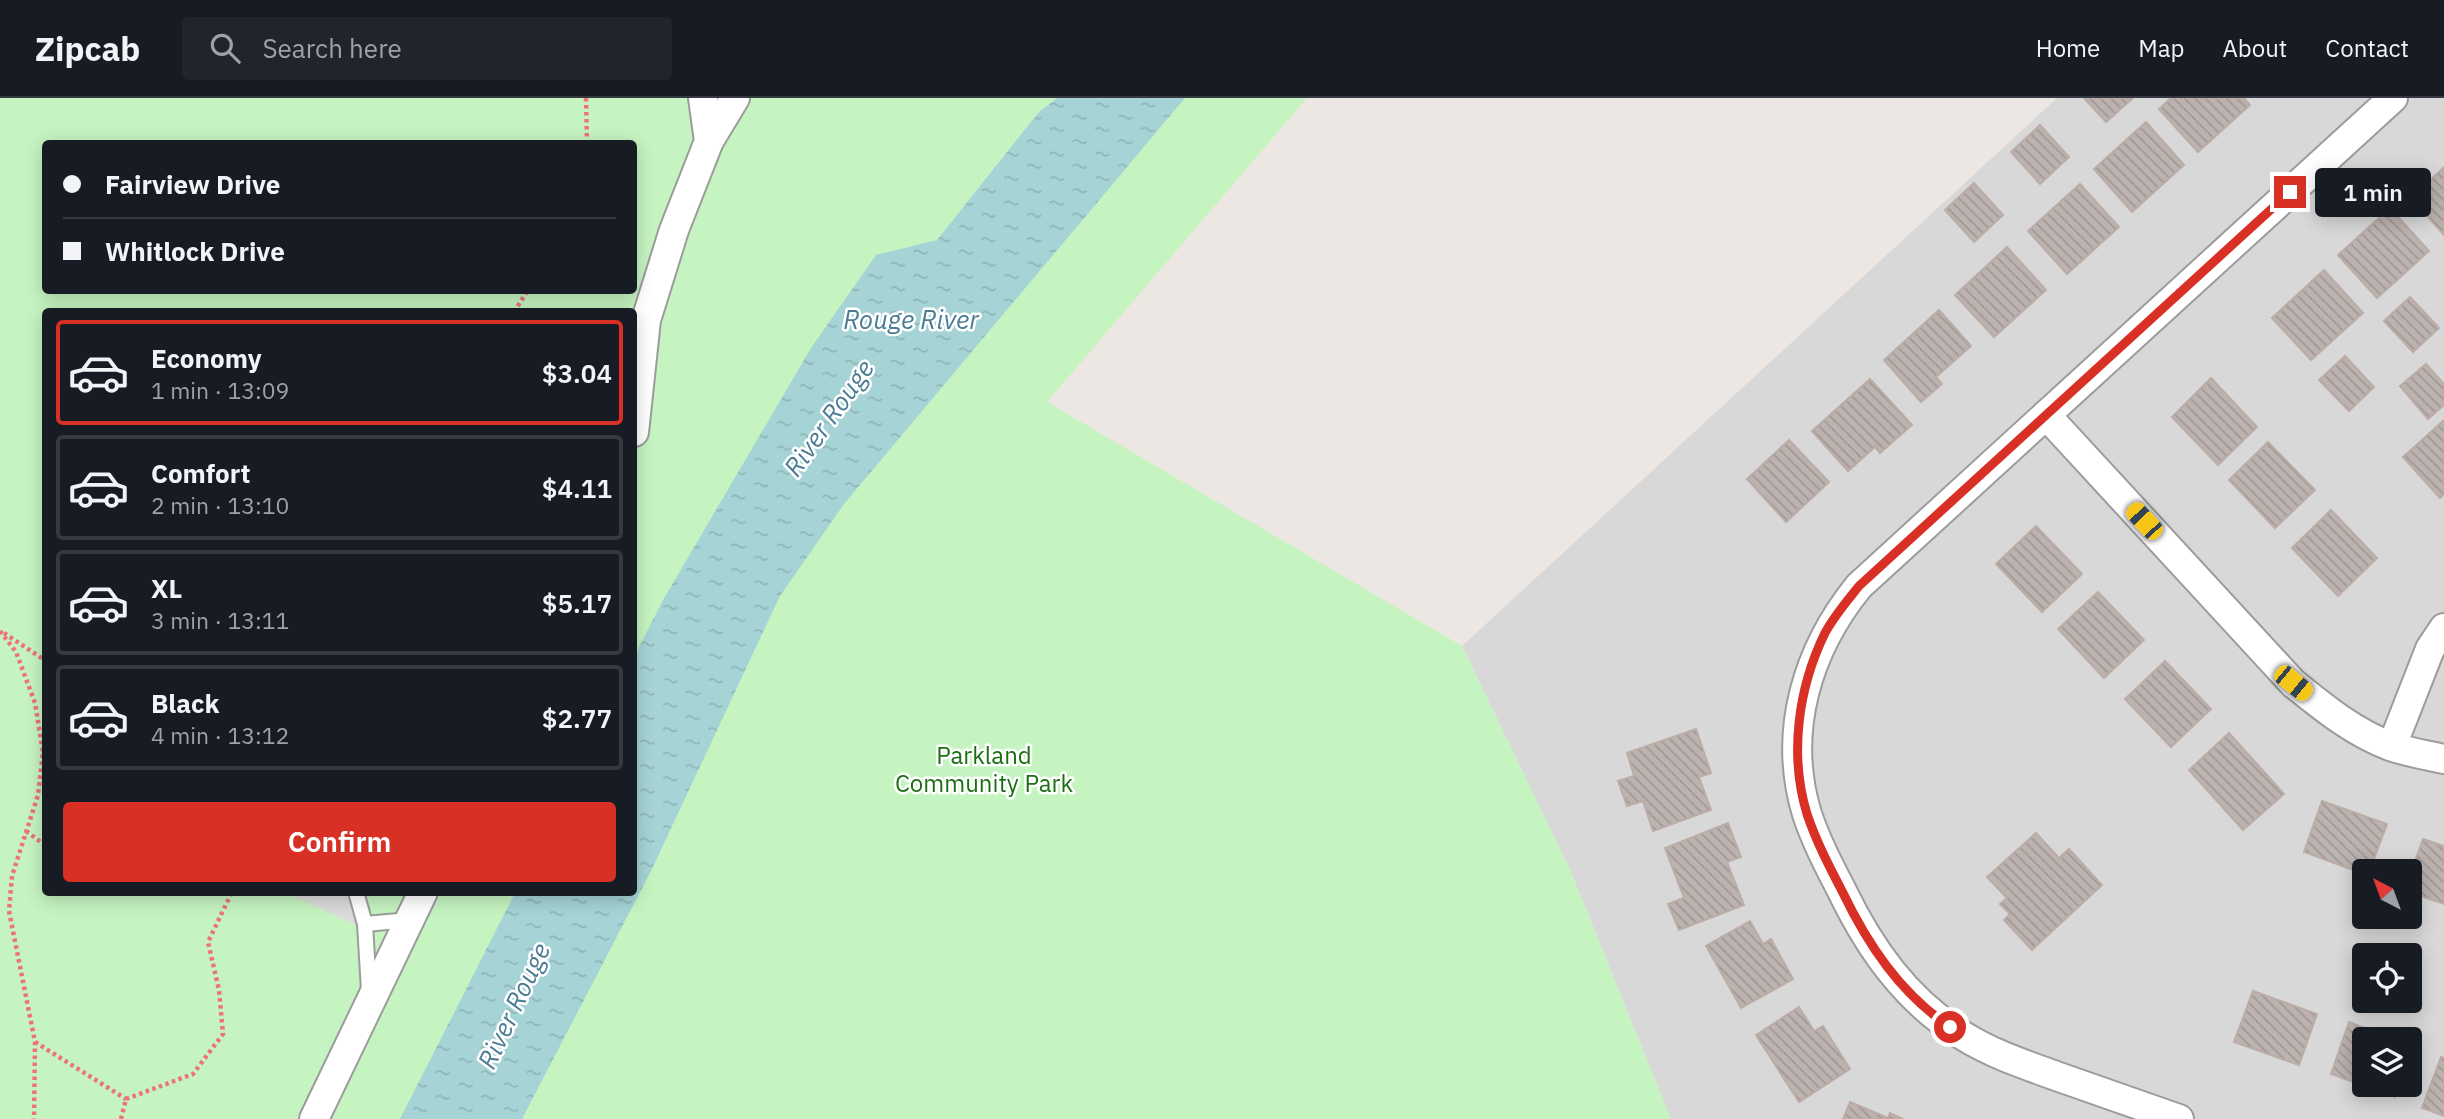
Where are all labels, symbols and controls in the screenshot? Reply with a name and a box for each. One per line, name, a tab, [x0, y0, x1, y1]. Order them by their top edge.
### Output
search box	[182, 17, 672, 80]
text: Zipcab	[35, 27, 140, 70]
icon: search	[206, 29, 244, 67]
text: Search here	[262, 31, 402, 65]
text: Home	[2036, 32, 2100, 64]
text: Map	[2138, 32, 2184, 64]
text: About	[2222, 32, 2287, 64]
text: Contact	[2325, 32, 2409, 64]
text: Fairview Drive	[105, 167, 280, 201]
callout: 1 min	[2314, 168, 2430, 217]
route end	[2274, 176, 2306, 208]
text: 1 min	[2343, 177, 2403, 207]
text: Whitlock Drive	[105, 234, 285, 268]
water label: Rouge River	[843, 302, 980, 336]
icon: car	[67, 341, 130, 404]
text: Economy	[151, 341, 262, 375]
water label: River Rouge	[775, 352, 881, 483]
text: $3.04	[542, 356, 612, 390]
text: 1 min · 13:09	[151, 375, 289, 405]
icon: car	[67, 456, 130, 519]
text: Comfort	[151, 456, 250, 490]
text: $4.11	[542, 471, 612, 505]
text: 2 min · 13:10	[151, 490, 289, 520]
car	[2122, 498, 2167, 544]
icon: car	[67, 571, 130, 634]
text: XL	[151, 571, 182, 605]
text: $5.17	[542, 586, 612, 620]
text: 3 min · 13:11	[151, 605, 289, 635]
car	[2271, 662, 2316, 704]
icon: car	[67, 686, 130, 749]
text: Black	[151, 686, 219, 720]
text: $2.77	[542, 701, 612, 735]
text: 4 min · 13:12	[151, 720, 289, 750]
park label: Parkland Community Park	[895, 739, 1073, 799]
button: Confirm	[63, 802, 616, 882]
north arrow	[2352, 859, 2422, 929]
map controls	[2352, 859, 2422, 1097]
water label: River Rouge	[469, 937, 557, 1074]
button: locate	[2352, 943, 2422, 1013]
route start	[1934, 1011, 1966, 1043]
button: layers	[2352, 1027, 2422, 1097]

